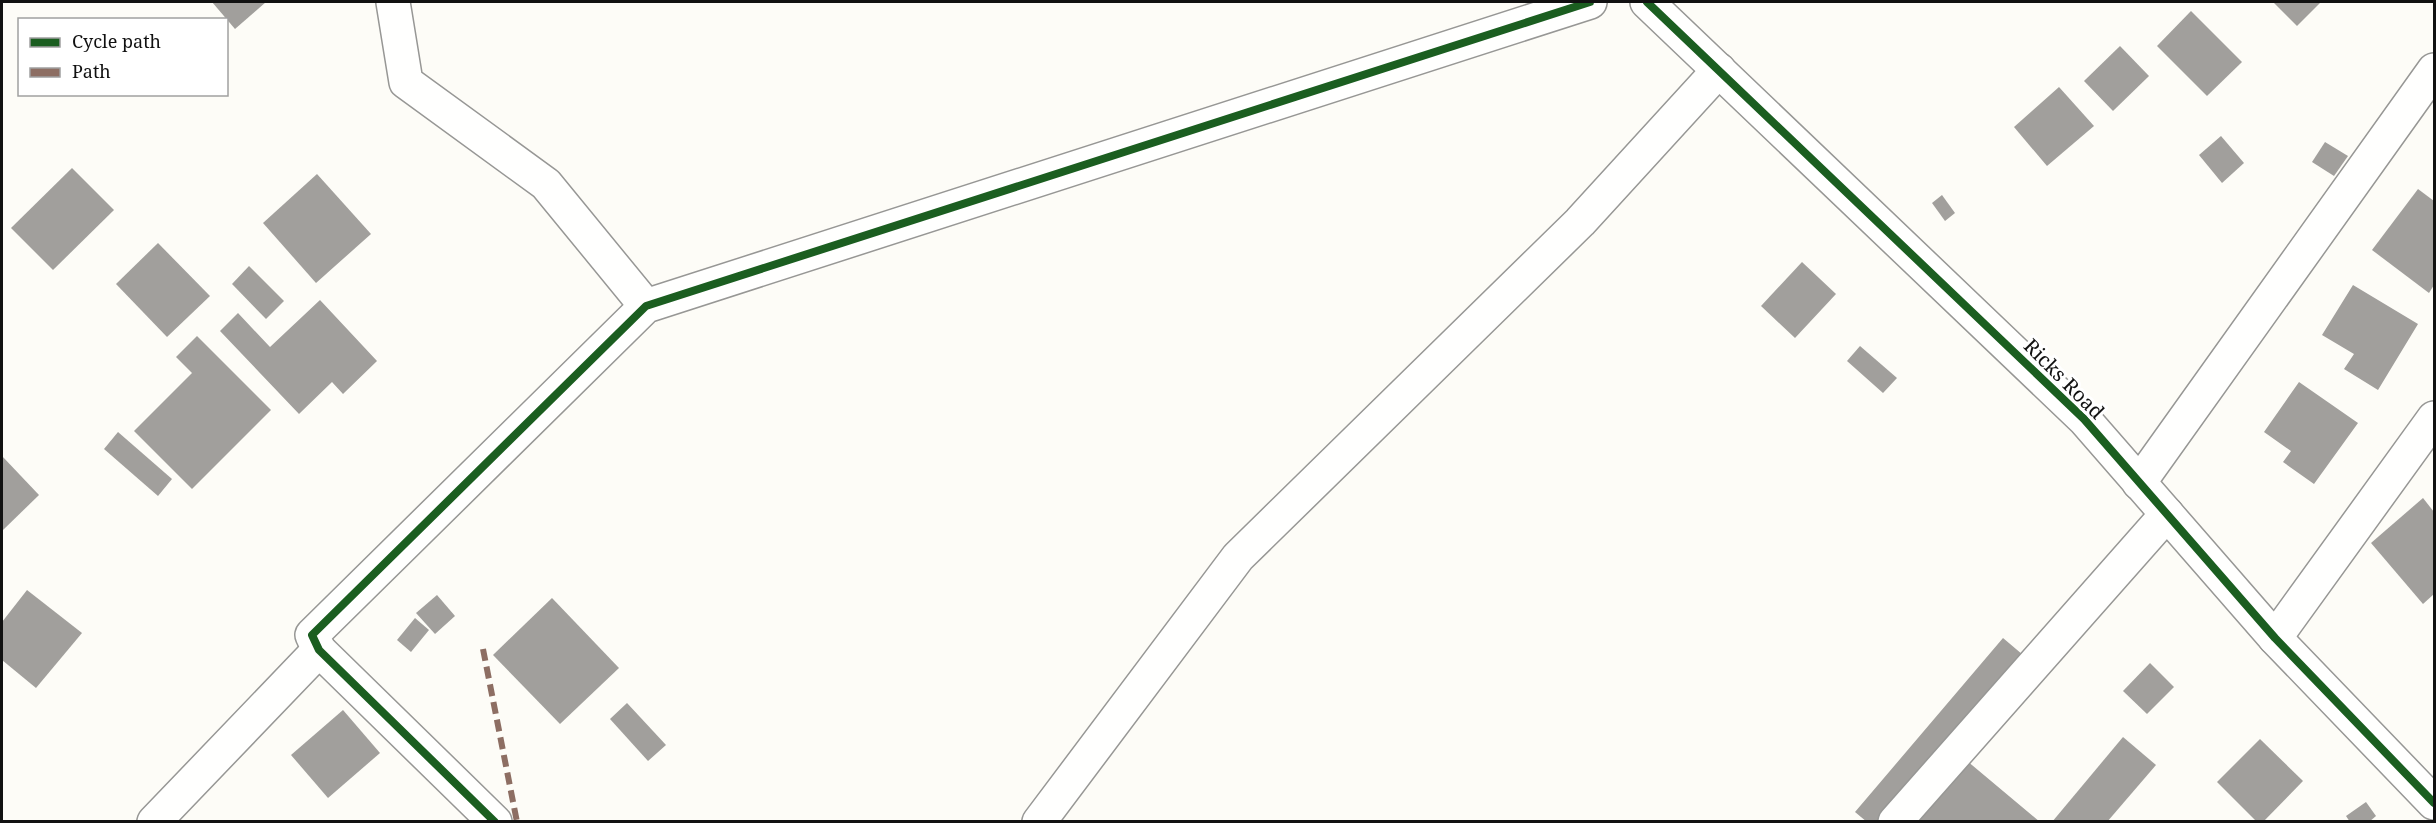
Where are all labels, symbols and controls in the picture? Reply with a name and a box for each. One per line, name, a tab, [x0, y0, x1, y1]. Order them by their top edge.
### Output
legend	[18, 18, 228, 96]
text: Cycle path	[72, 29, 161, 53]
text: Path	[72, 59, 111, 83]
street label: Ricks Road	[2018, 333, 2110, 425]

